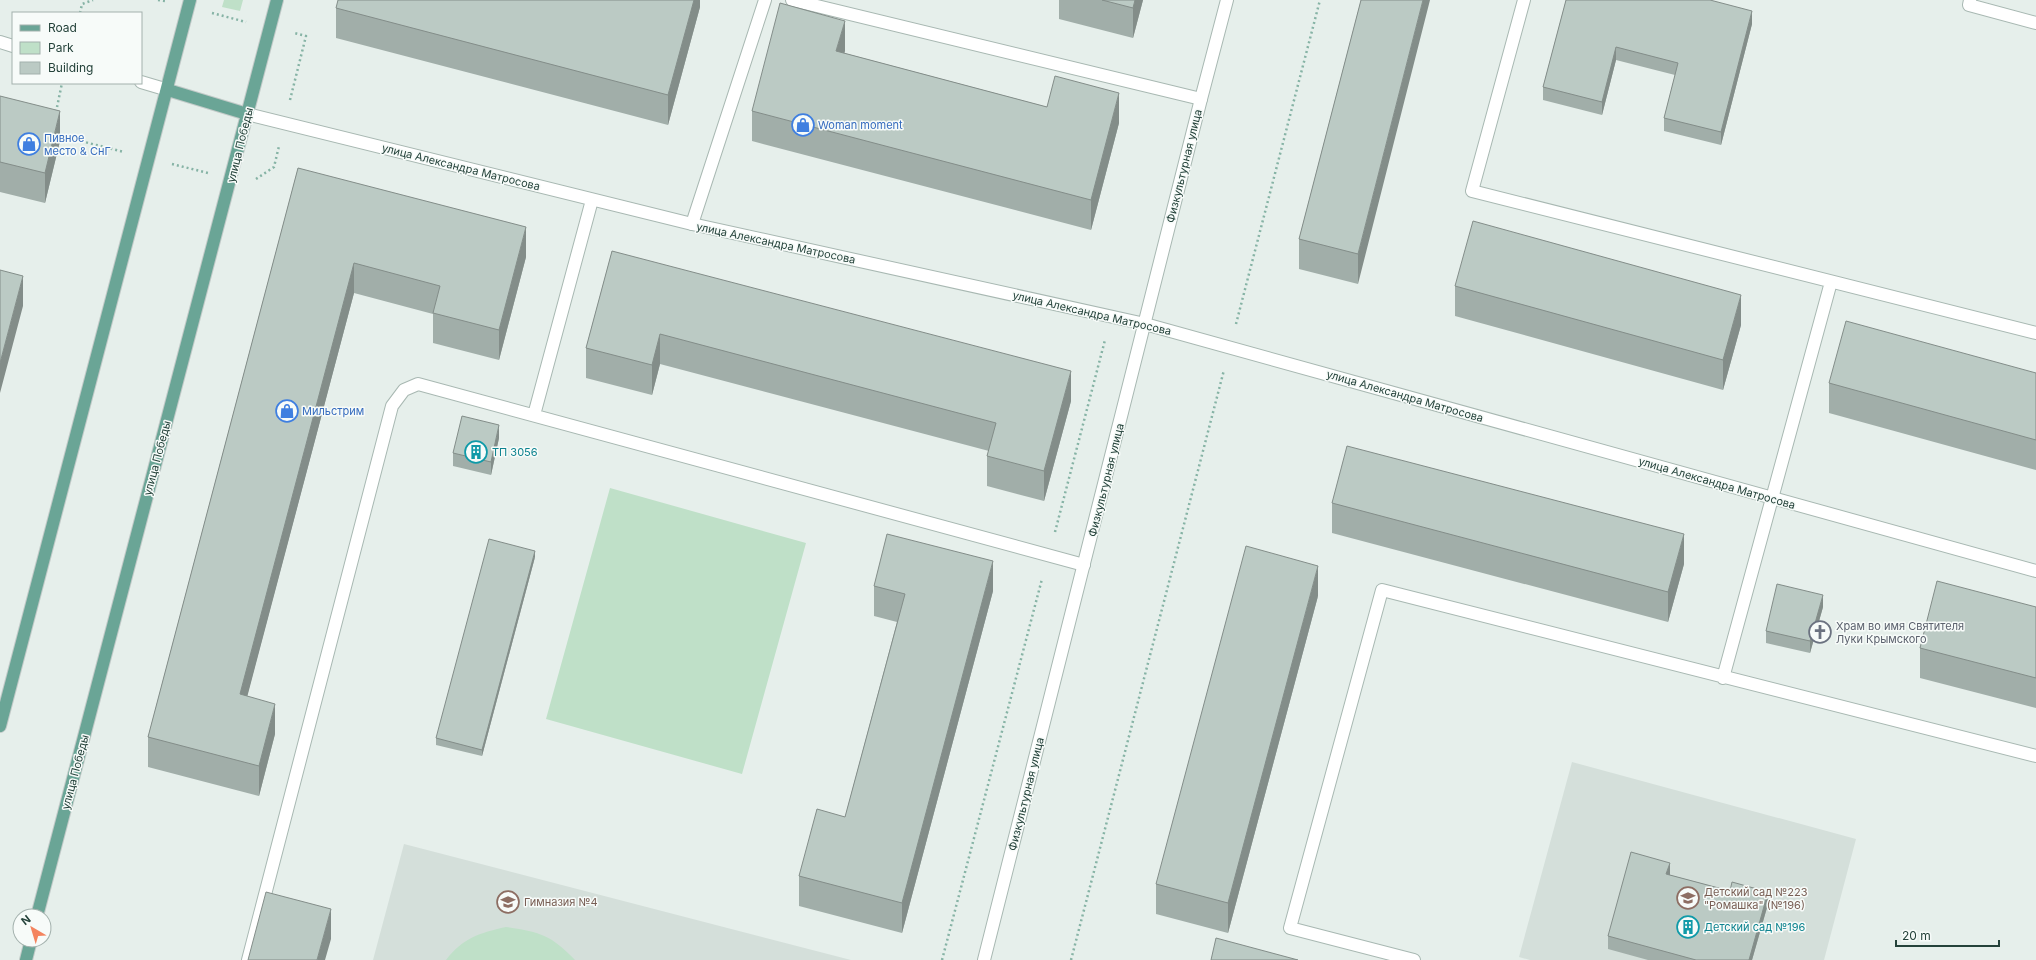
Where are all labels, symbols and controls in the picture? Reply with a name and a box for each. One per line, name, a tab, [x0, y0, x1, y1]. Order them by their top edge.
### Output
legend	[12, 12, 142, 84]
text: Road	[48, 20, 77, 35]
text: Park	[48, 40, 74, 55]
text: Building	[48, 60, 93, 75]
street label: улица Победы	[224, 106, 256, 184]
street label: Физкультурная улица	[1163, 108, 1205, 224]
shop icon: Woman moment	[790, 112, 816, 138]
place label: Woman moment	[818, 118, 903, 132]
shop icon: Пивное место & СнГ	[16, 131, 42, 157]
place label: Пивное место & СнГ	[44, 131, 111, 158]
street label: улица Александра Матросова	[380, 141, 542, 193]
street label: улица Александра Матросова	[695, 219, 857, 267]
street label: улица Александра Матросова	[1011, 288, 1173, 338]
street label: улица Александра Матросова	[1325, 367, 1485, 425]
shop icon: Мильстрим	[274, 398, 300, 424]
place label: Мильстрим	[302, 404, 364, 418]
street label: улица Победы	[140, 419, 174, 497]
street label: Физкультурная улица	[1085, 422, 1127, 538]
building icon: ТП 3056	[463, 439, 489, 465]
place label: ТП 3056	[492, 445, 538, 459]
street label: улица Александра Матросова	[1637, 454, 1797, 512]
church icon: Храм во имя Святителя Луки Крымского	[1807, 619, 1833, 645]
place label: Храм во имя Святителя Луки Крымского	[1836, 619, 1964, 646]
street label: улица Победы	[58, 733, 92, 811]
street label: Физкультурная улица	[1005, 736, 1047, 852]
school or university icon: Детский сад №223 "Ромашка" (№196)	[1675, 885, 1701, 911]
place label: Детский сад №223 "Ромашка" (№196)	[1704, 885, 1808, 912]
school or university icon: Гимназия №4	[495, 889, 521, 915]
place label: Гимназия №4	[524, 895, 598, 909]
north arrow	[12, 908, 52, 948]
text: N	[18, 912, 33, 928]
building icon: Детский сад №196	[1675, 914, 1701, 940]
place label: Детский сад №196	[1704, 920, 1806, 934]
scale bar	[1896, 922, 1999, 948]
text: 20 m	[1902, 928, 1931, 943]

